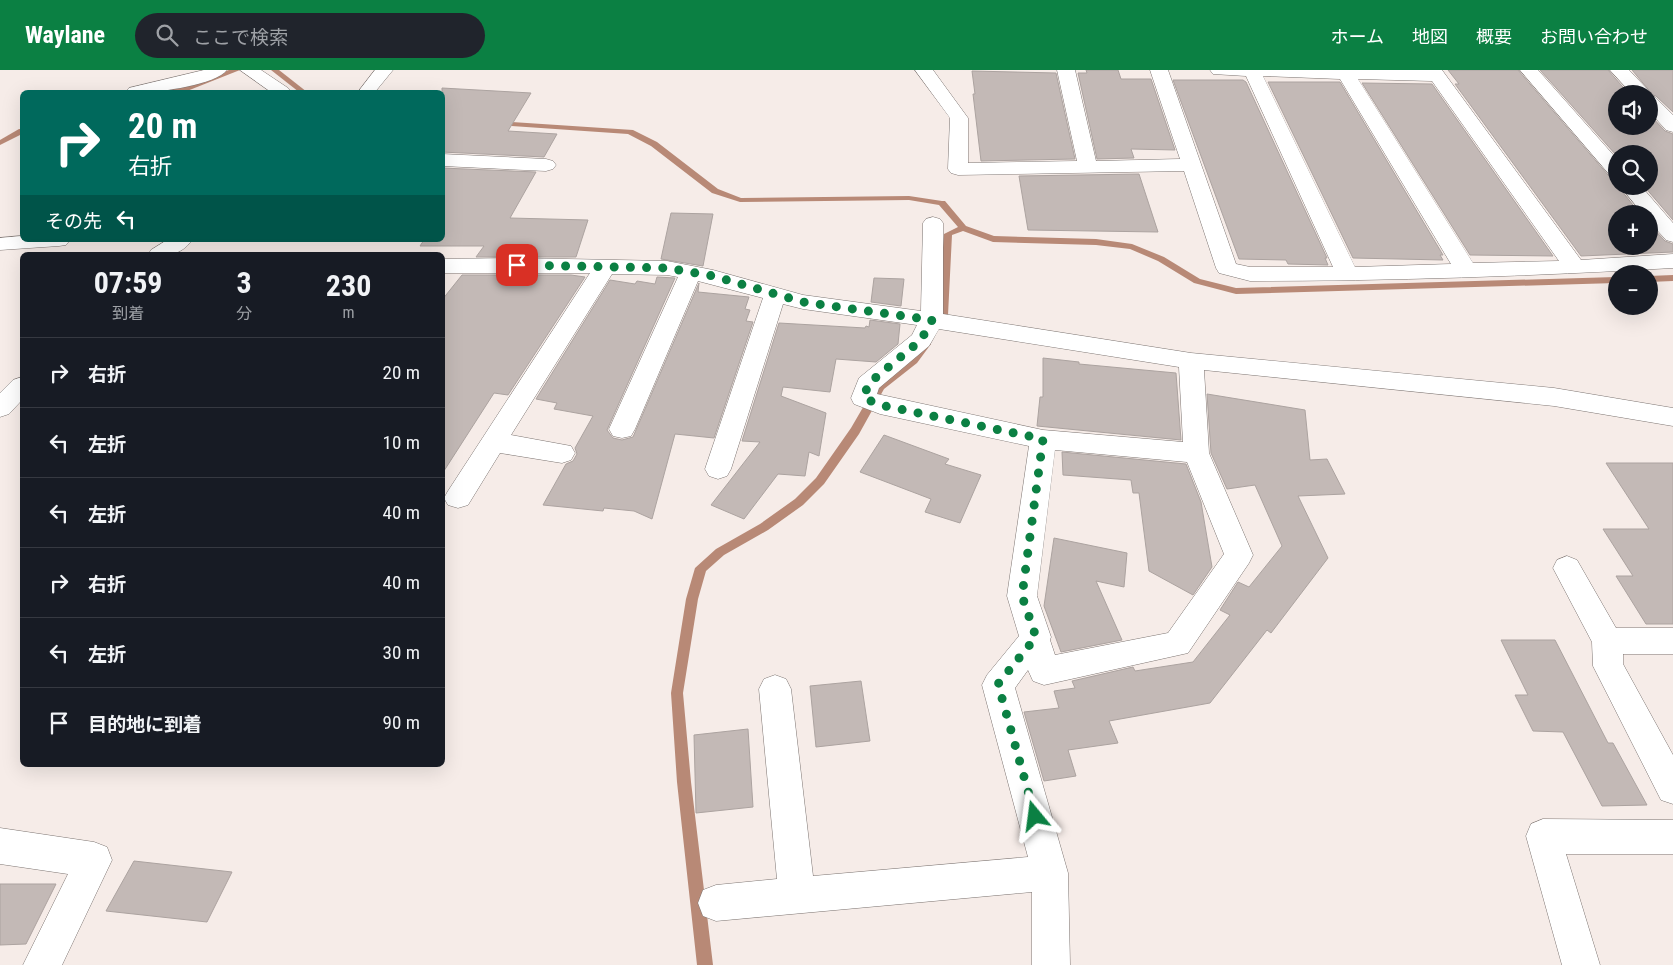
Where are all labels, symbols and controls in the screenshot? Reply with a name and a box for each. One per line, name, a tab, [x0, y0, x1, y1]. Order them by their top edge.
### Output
search box	[135, 13, 485, 58]
text: Waylane	[25, 21, 105, 49]
icon: search	[153, 21, 181, 49]
text: ここで検索	[193, 26, 288, 49]
text: ホーム	[1331, 26, 1384, 47]
text: 地図	[1412, 26, 1448, 47]
text: 概要	[1476, 26, 1512, 47]
text: お問い合わせ	[1540, 26, 1648, 47]
map controls	[1608, 85, 1658, 315]
button: sound	[1608, 85, 1658, 135]
text: 20 m	[128, 106, 197, 147]
icon: right	[45, 110, 110, 175]
button: search	[1608, 145, 1658, 195]
text: 右折	[128, 154, 172, 179]
icon: left	[112, 205, 140, 233]
button: +	[1608, 205, 1658, 255]
text: その先	[45, 210, 102, 233]
pin	[496, 244, 538, 286]
icon: arrive	[503, 251, 531, 279]
text: 07:59	[94, 265, 163, 300]
text: 3	[237, 265, 252, 300]
button: −	[1608, 265, 1658, 315]
text: 230	[326, 268, 371, 303]
text: m	[343, 303, 355, 322]
text: 到着	[112, 304, 144, 323]
text: 分	[236, 304, 252, 323]
icon: right	[45, 359, 73, 387]
text: 20 m	[383, 361, 420, 384]
text: 右折	[88, 363, 126, 386]
icon: left	[45, 429, 73, 457]
text: 10 m	[383, 431, 420, 454]
text: 左折	[88, 433, 126, 456]
icon: left	[45, 499, 73, 527]
text: 40 m	[383, 501, 420, 524]
text: 左折	[88, 503, 126, 526]
icon: right	[45, 569, 73, 597]
text: 40 m	[383, 571, 420, 594]
text: 右折	[88, 573, 126, 596]
icon: left	[45, 639, 73, 667]
text: 30 m	[383, 641, 420, 664]
text: 左折	[88, 643, 126, 666]
icon: arrive	[45, 709, 73, 737]
text: 90 m	[383, 711, 420, 734]
text: 目的地に到着	[88, 713, 202, 736]
position arrow	[1008, 789, 1060, 841]

